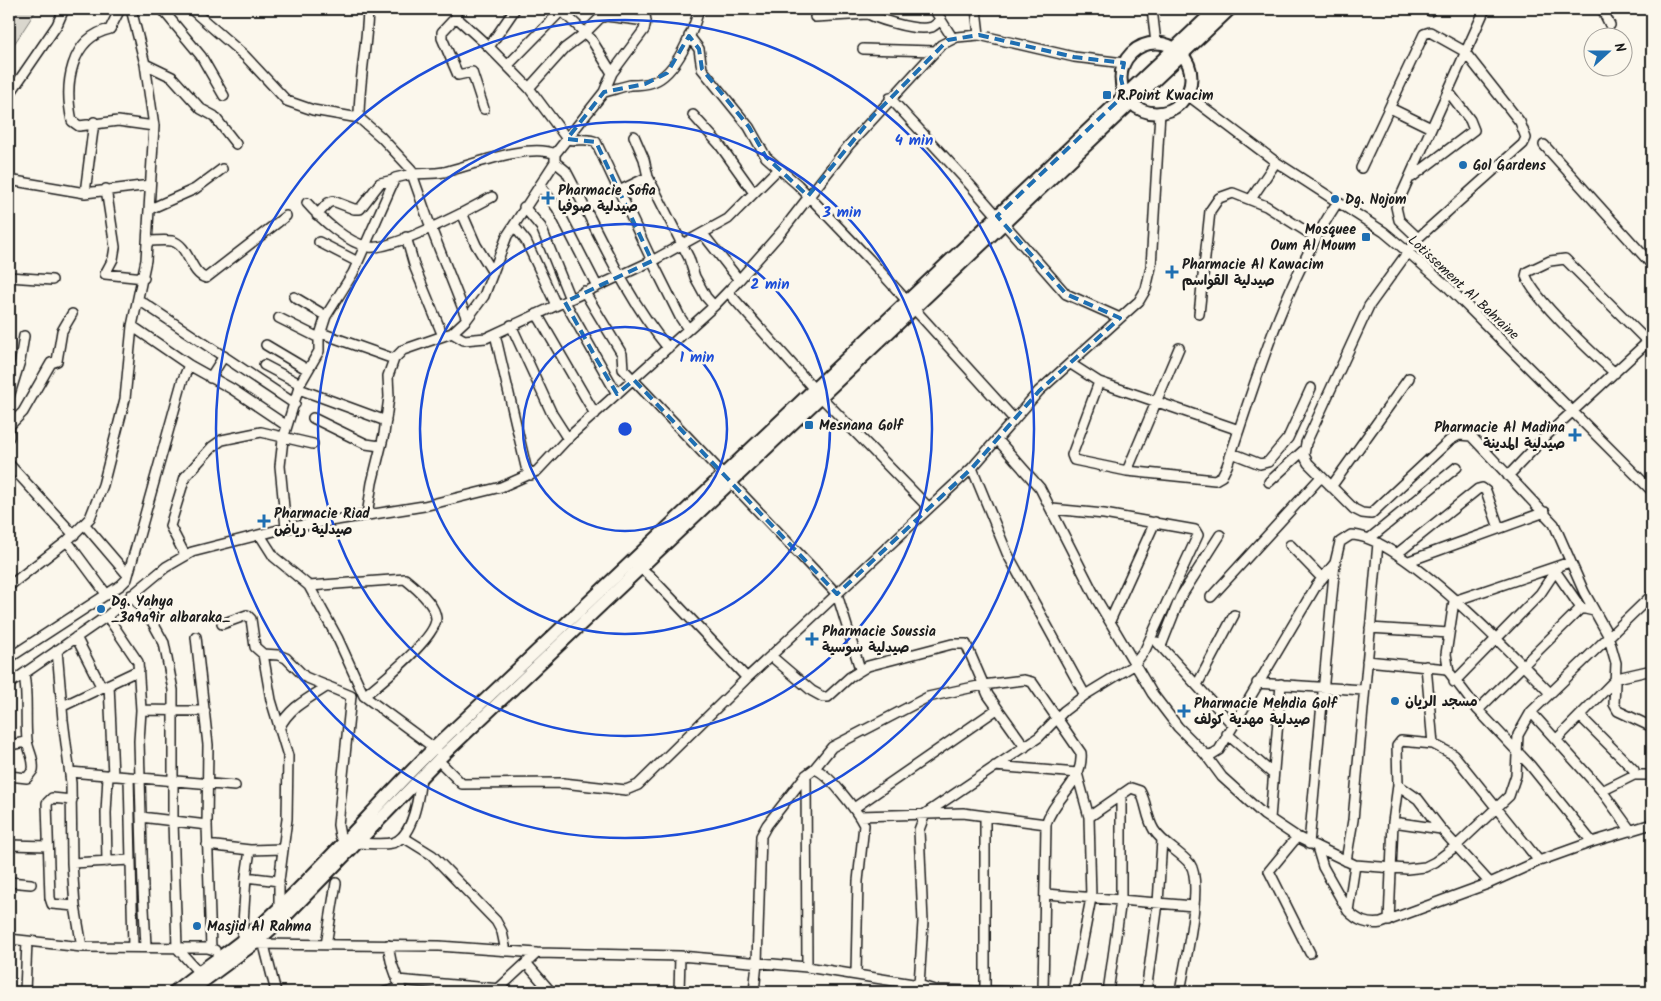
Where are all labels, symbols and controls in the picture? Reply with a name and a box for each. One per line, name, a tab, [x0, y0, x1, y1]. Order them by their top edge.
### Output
north arrow	[1584, 28, 1634, 78]
text: N	[1607, 40, 1631, 56]
place label: R.Point Kwacim	[1117, 85, 1214, 107]
marker: R.Point Kwacim	[1101, 89, 1113, 101]
text: 4 min	[895, 129, 933, 153]
place label: Gol Gardens	[1473, 155, 1547, 177]
marker: Gol Gardens	[1457, 159, 1469, 171]
place label: Pharmacie Sofia صيدلية صوفيا	[558, 180, 656, 218]
place label: Dg. Nojom	[1345, 189, 1407, 211]
marker: Pharmacie Sofia صيدلية صوفيا	[542, 192, 554, 204]
marker: Dg. Nojom	[1329, 193, 1341, 205]
text: 3 min	[822, 201, 861, 225]
place label: Mosquee Oum Al Moum	[1271, 219, 1357, 257]
street label: Lotissement Al Bahraine	[1403, 230, 1525, 346]
marker: Mosquee Oum Al Moum	[1360, 231, 1372, 243]
place label: Pharmacie Al Kawacim صيدلية القواسم	[1182, 254, 1324, 292]
marker: Pharmacie Al Kawacim صيدلية القواسم	[1166, 266, 1178, 278]
text: 2 min	[750, 273, 790, 297]
text: 1 min	[680, 346, 714, 370]
place label: Mesnana Golf	[819, 415, 905, 437]
place label: Pharmacie Al Madina صيدلية المدينة	[1434, 417, 1565, 455]
marker: Mesnana Golf	[803, 419, 815, 431]
centre of rings	[616, 420, 634, 438]
marker: Pharmacie Al Madina صيدلية المدينة	[1569, 429, 1581, 441]
place label: Pharmacie Riad صيدلية رياض	[274, 503, 370, 541]
marker: Pharmacie Riad صيدلية رياض	[258, 515, 270, 527]
place label: Dg. Yahya _3a9a9ir albaraka_	[111, 591, 231, 629]
marker: Dg. Yahya _3a9a9ir albaraka_	[95, 603, 107, 615]
place label: Pharmacie Soussia صيدلية سوسية	[822, 621, 936, 659]
marker: Pharmacie Soussia صيدلية سوسية	[806, 633, 818, 645]
place label: مسجد الريان	[1405, 691, 1478, 713]
place label: Pharmacie Mehdia Golf صيدلية مهدية كولف	[1194, 693, 1339, 731]
marker: مسجد الريان	[1389, 695, 1401, 707]
marker: Pharmacie Mehdia Golf صيدلية مهدية كولف	[1178, 705, 1190, 717]
place label: Masjid Al Rahma	[207, 916, 311, 938]
marker: Masjid Al Rahma	[191, 920, 203, 932]

